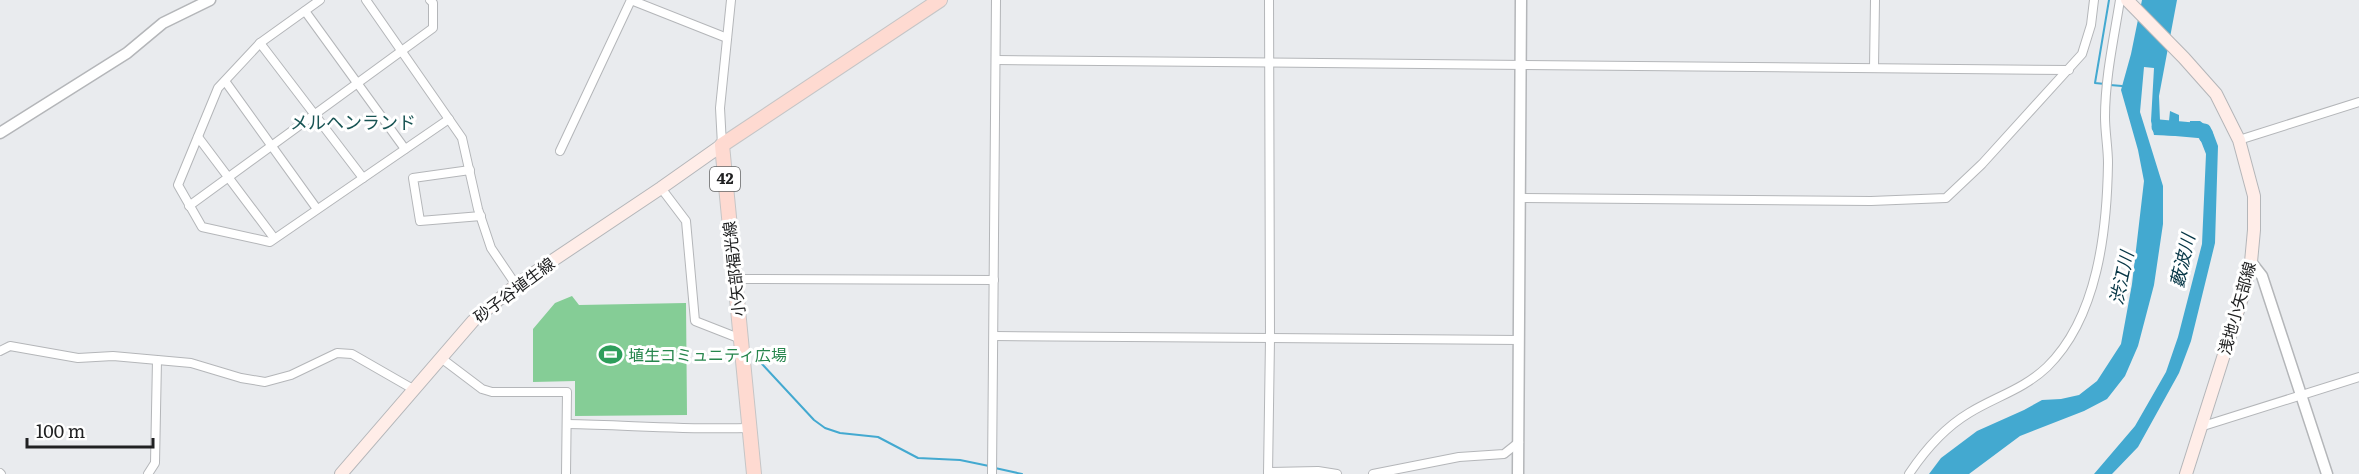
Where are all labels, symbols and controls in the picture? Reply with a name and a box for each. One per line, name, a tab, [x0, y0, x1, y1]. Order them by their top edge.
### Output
district label: メルヘンランド	[290, 108, 416, 135]
road number: 42	[710, 167, 740, 191]
street label: 小矢部福光線	[716, 220, 750, 318]
water label: 藪波川	[2162, 229, 2201, 290]
water label: 渋江川	[2102, 247, 2140, 307]
street label: 砂子谷埴生線	[468, 251, 559, 328]
street label: 浅地小矢部線	[2211, 258, 2261, 357]
sports icon: 埴生コミュニティ広場	[597, 342, 623, 368]
place label: 埴生コミュニティ広場	[628, 342, 787, 366]
scale bar	[27, 411, 153, 449]
text: 100 m	[36, 417, 85, 444]

